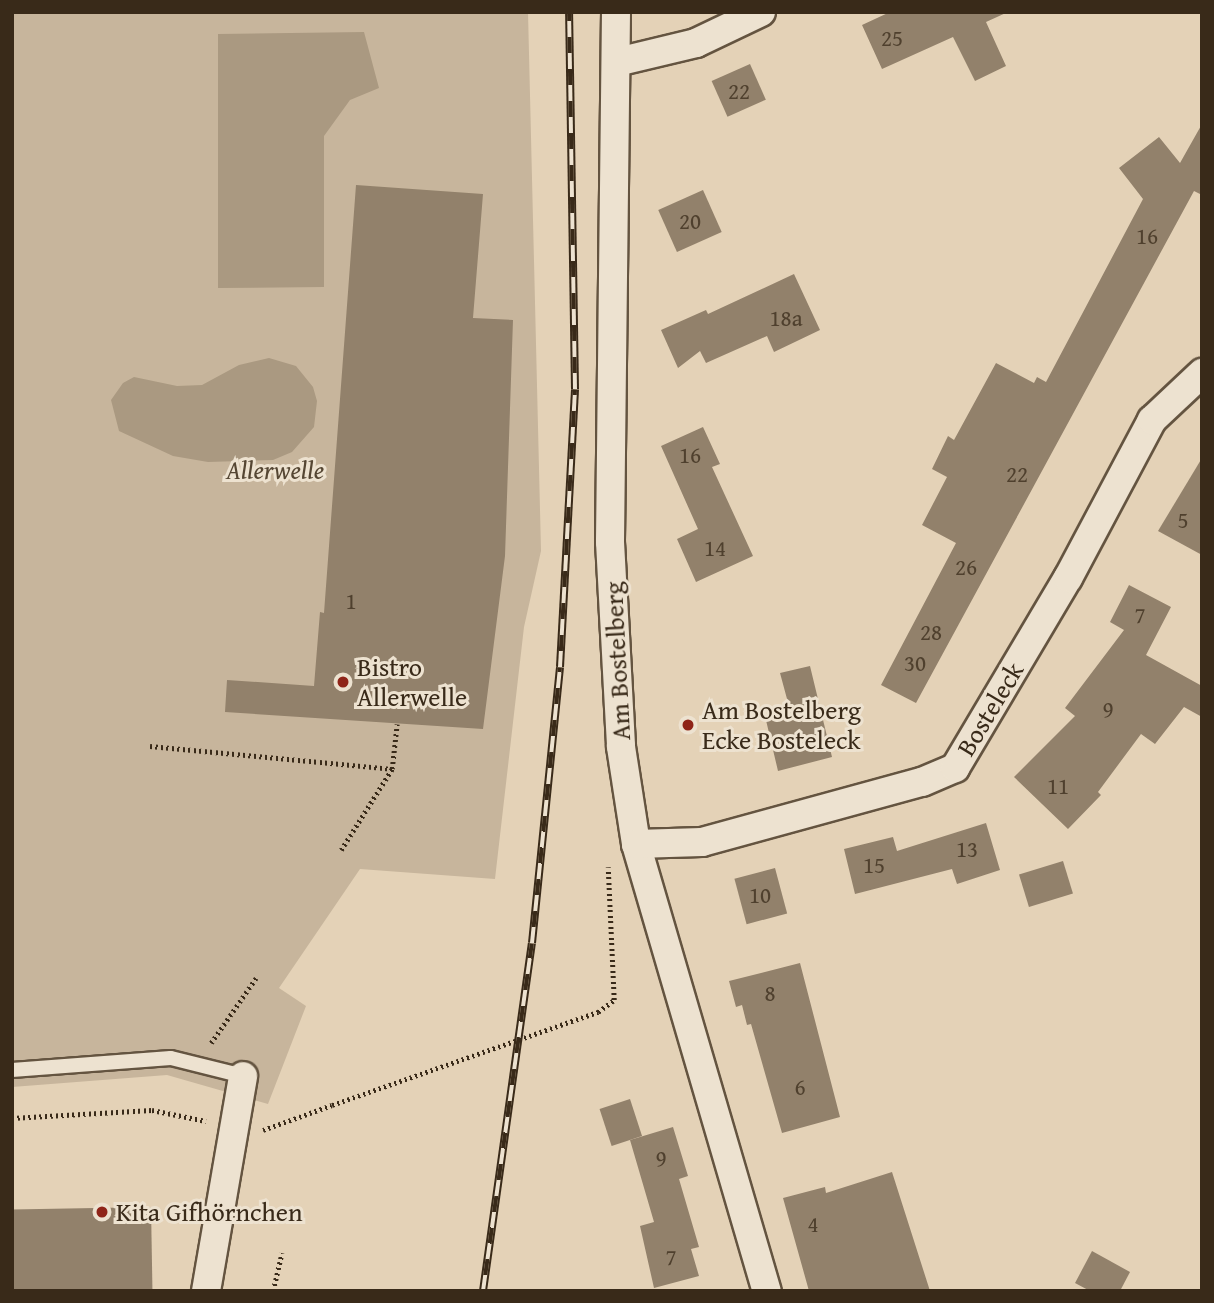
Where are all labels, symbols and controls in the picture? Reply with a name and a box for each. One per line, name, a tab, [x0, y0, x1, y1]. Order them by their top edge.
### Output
house number: 25	[881, 24, 903, 52]
house number: 22	[728, 77, 750, 105]
house number: 20	[679, 207, 701, 235]
house number: 16	[1136, 222, 1158, 250]
house number: 18a	[769, 304, 803, 332]
house number: 16	[679, 441, 701, 469]
park label: Allerwelle	[226, 454, 324, 486]
house number: 22	[1006, 460, 1028, 488]
house number: 5	[1177, 506, 1189, 534]
house number: 14	[704, 534, 726, 562]
house number: 26	[955, 553, 977, 581]
street label: Am Bostelberg	[597, 581, 637, 741]
house number: 1	[345, 587, 357, 615]
house number: 7	[1134, 601, 1146, 629]
house number: 28	[920, 618, 942, 646]
house number: 30	[904, 649, 926, 677]
place label: Bistro Allerwelle	[357, 651, 467, 712]
street label: Bosteleck	[950, 657, 1030, 761]
marker: Bistro Allerwelle	[335, 674, 351, 690]
place label: Am Bostelberg Ecke Bosteleck	[702, 694, 861, 756]
house number: 9	[1102, 695, 1114, 723]
marker: Am Bostelberg Ecke Bosteleck	[680, 717, 696, 733]
house number: 11	[1047, 772, 1069, 800]
house number: 13	[956, 835, 978, 863]
house number: 15	[863, 851, 885, 879]
house number: 10	[749, 881, 771, 909]
house number: 8	[764, 979, 776, 1007]
house number: 6	[794, 1073, 806, 1101]
house number: 9	[655, 1144, 667, 1172]
place label: Kita Gifhörnchen	[116, 1196, 303, 1228]
marker: Kita Gifhörnchen	[94, 1204, 110, 1220]
house number: 4	[807, 1210, 819, 1238]
house number: 7	[665, 1243, 677, 1271]

